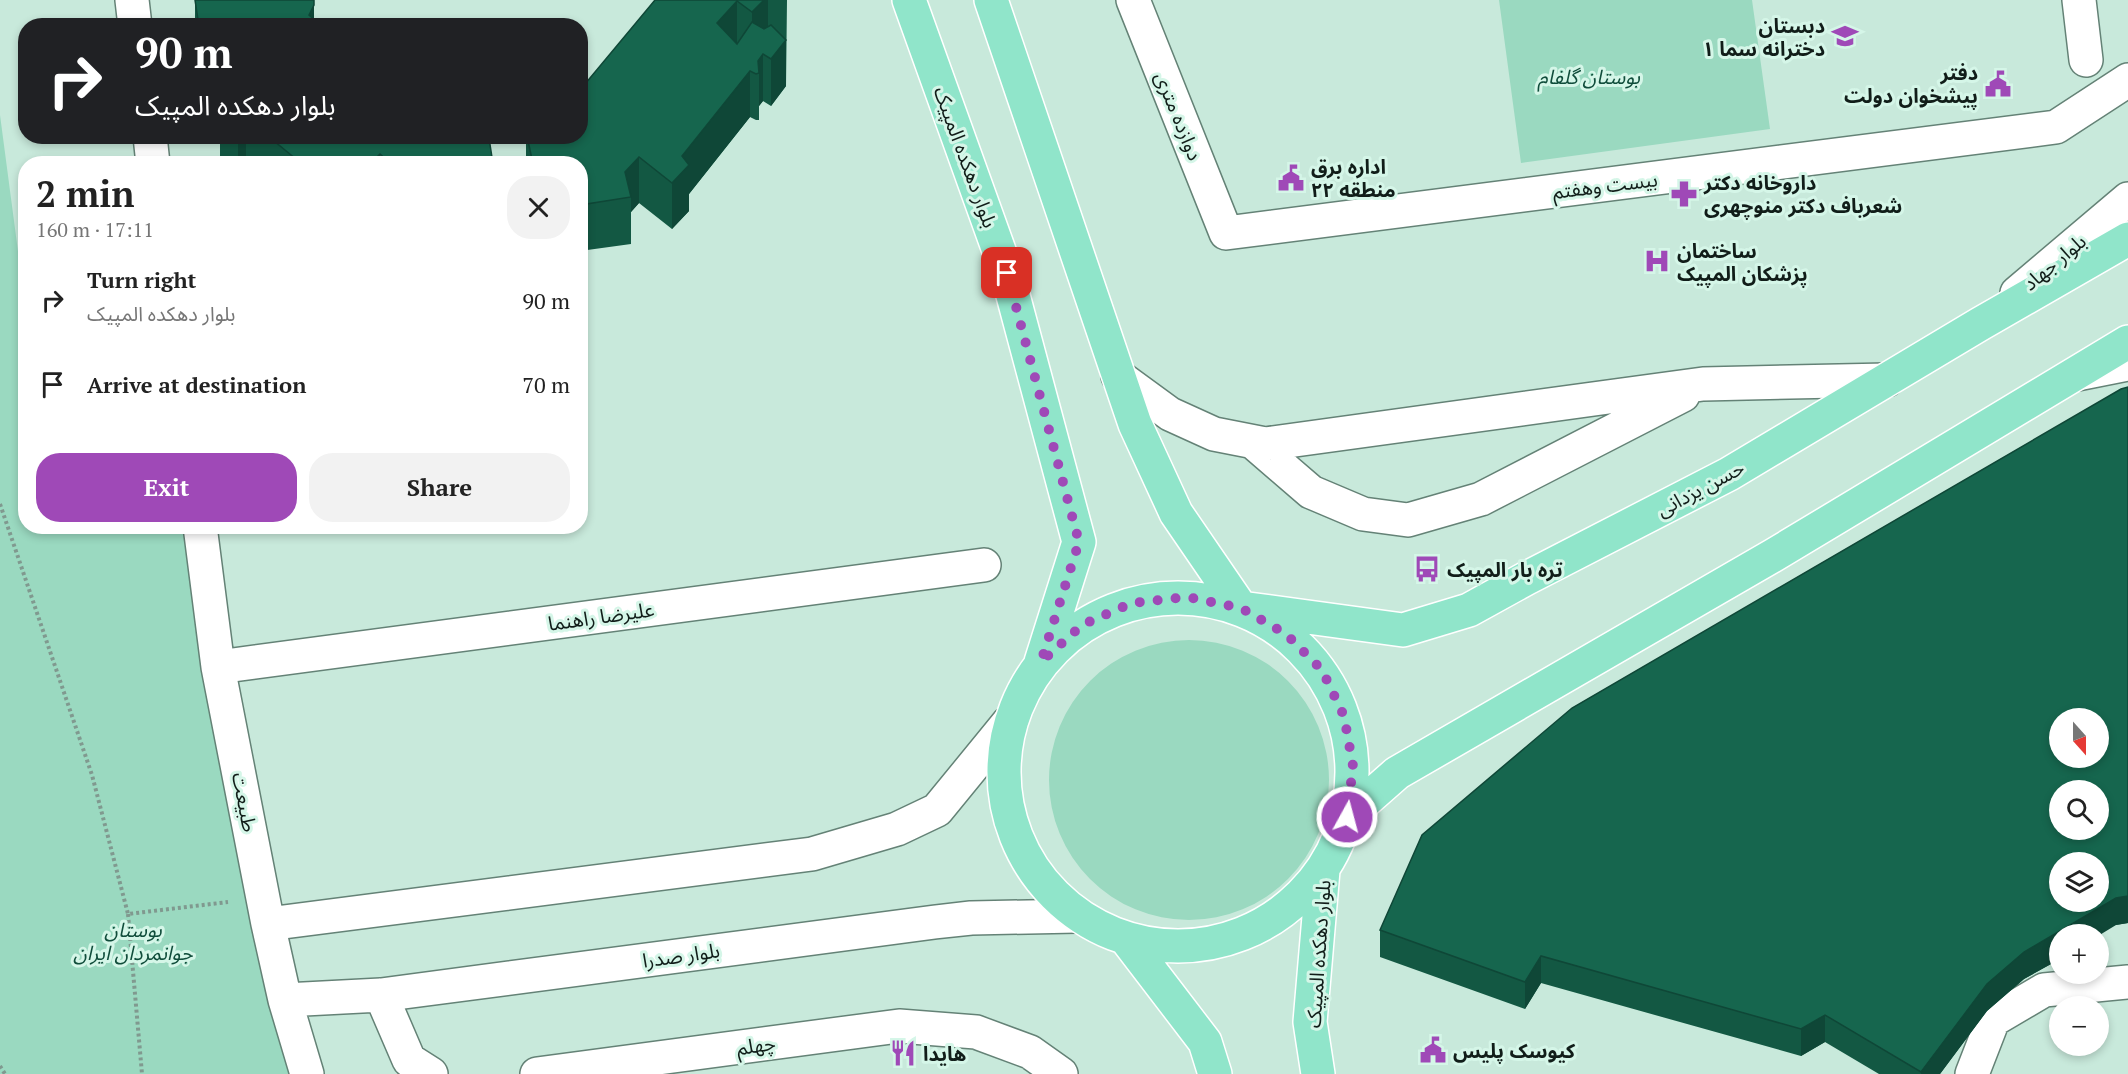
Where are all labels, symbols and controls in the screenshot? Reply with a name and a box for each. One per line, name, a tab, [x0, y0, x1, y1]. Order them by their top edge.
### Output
place label: دبستان دخترانه سما ۱	[1702, 12, 1825, 62]
school or university icon: دبستان دخترانه سما ۱	[1830, 21, 1860, 51]
text: 90 m	[135, 24, 233, 80]
icon: right	[36, 42, 114, 120]
place label: دفتر پیشخوان دولت	[1844, 59, 1978, 109]
park label: بوستان گلفام	[1537, 63, 1641, 92]
street label: دوازده متری	[1149, 68, 1209, 164]
public building icon: دفتر پیشخوان دولت	[1983, 69, 2013, 99]
street label: بلوار دهکده المپیک	[928, 83, 1004, 231]
text: بلوار دهکده المپیک	[135, 87, 335, 123]
place label: اداره برق منطقه ۲۲	[1311, 153, 1396, 203]
public building icon: اداره برق منطقه ۲۲	[1276, 163, 1306, 193]
street label: بیست وهفتم	[1551, 165, 1659, 207]
place label: داروخانه دکتر شعرباف دکتر منوچهری	[1703, 169, 1902, 219]
text: 2 min	[36, 170, 134, 217]
button: close	[507, 176, 570, 239]
pharmacy icon: داروخانه دکتر شعرباف دکتر منوچهری	[1669, 179, 1699, 209]
text: 160 m · 17:11	[36, 216, 154, 243]
street label: بلوار جهاد	[2017, 228, 2091, 296]
place label: ساختمان پزشکان المپیک	[1677, 237, 1808, 287]
hospital icon: ساختمان پزشکان المپیک	[1642, 246, 1672, 276]
pin	[981, 247, 1032, 298]
icon: arrive	[990, 256, 1023, 289]
text: Turn right	[87, 265, 196, 294]
icon: right	[36, 284, 69, 317]
text: 90 m	[522, 286, 570, 315]
text: بلوار دهکده المپیک	[87, 300, 236, 327]
icon: arrive	[36, 368, 69, 401]
text: Arrive at destination	[87, 370, 306, 399]
text: 70 m	[522, 370, 570, 399]
button: Exit	[36, 453, 297, 522]
button: Share	[309, 453, 570, 522]
street label: حسن یزدانی	[1651, 454, 1749, 522]
bus stop icon: تره بار المپیک	[1412, 554, 1442, 584]
place label: تره بار المپیک	[1447, 556, 1563, 583]
street label: علیرضا راهنما	[546, 595, 656, 637]
north arrow	[2049, 708, 2109, 768]
map controls	[2049, 708, 2109, 1056]
street label: طبیعت	[226, 770, 264, 834]
button: search	[2049, 780, 2109, 840]
position arrow	[1315, 785, 1379, 849]
button: layers	[2049, 852, 2109, 912]
street label: بلوار دهکده المپیک	[1299, 879, 1337, 1029]
park label: بوستان جوانمردان ایران	[73, 916, 193, 966]
button: +	[2049, 924, 2109, 984]
street label: بلوار صدرا	[640, 936, 722, 974]
button: −	[2049, 996, 2109, 1056]
street label: چهلم	[735, 1029, 778, 1063]
public building icon: کیوسک پلیس	[1418, 1035, 1448, 1065]
place label: کیوسک پلیس	[1453, 1037, 1576, 1064]
restaurant icon: هایدا	[888, 1038, 918, 1068]
place label: هایدا	[923, 1040, 966, 1067]

